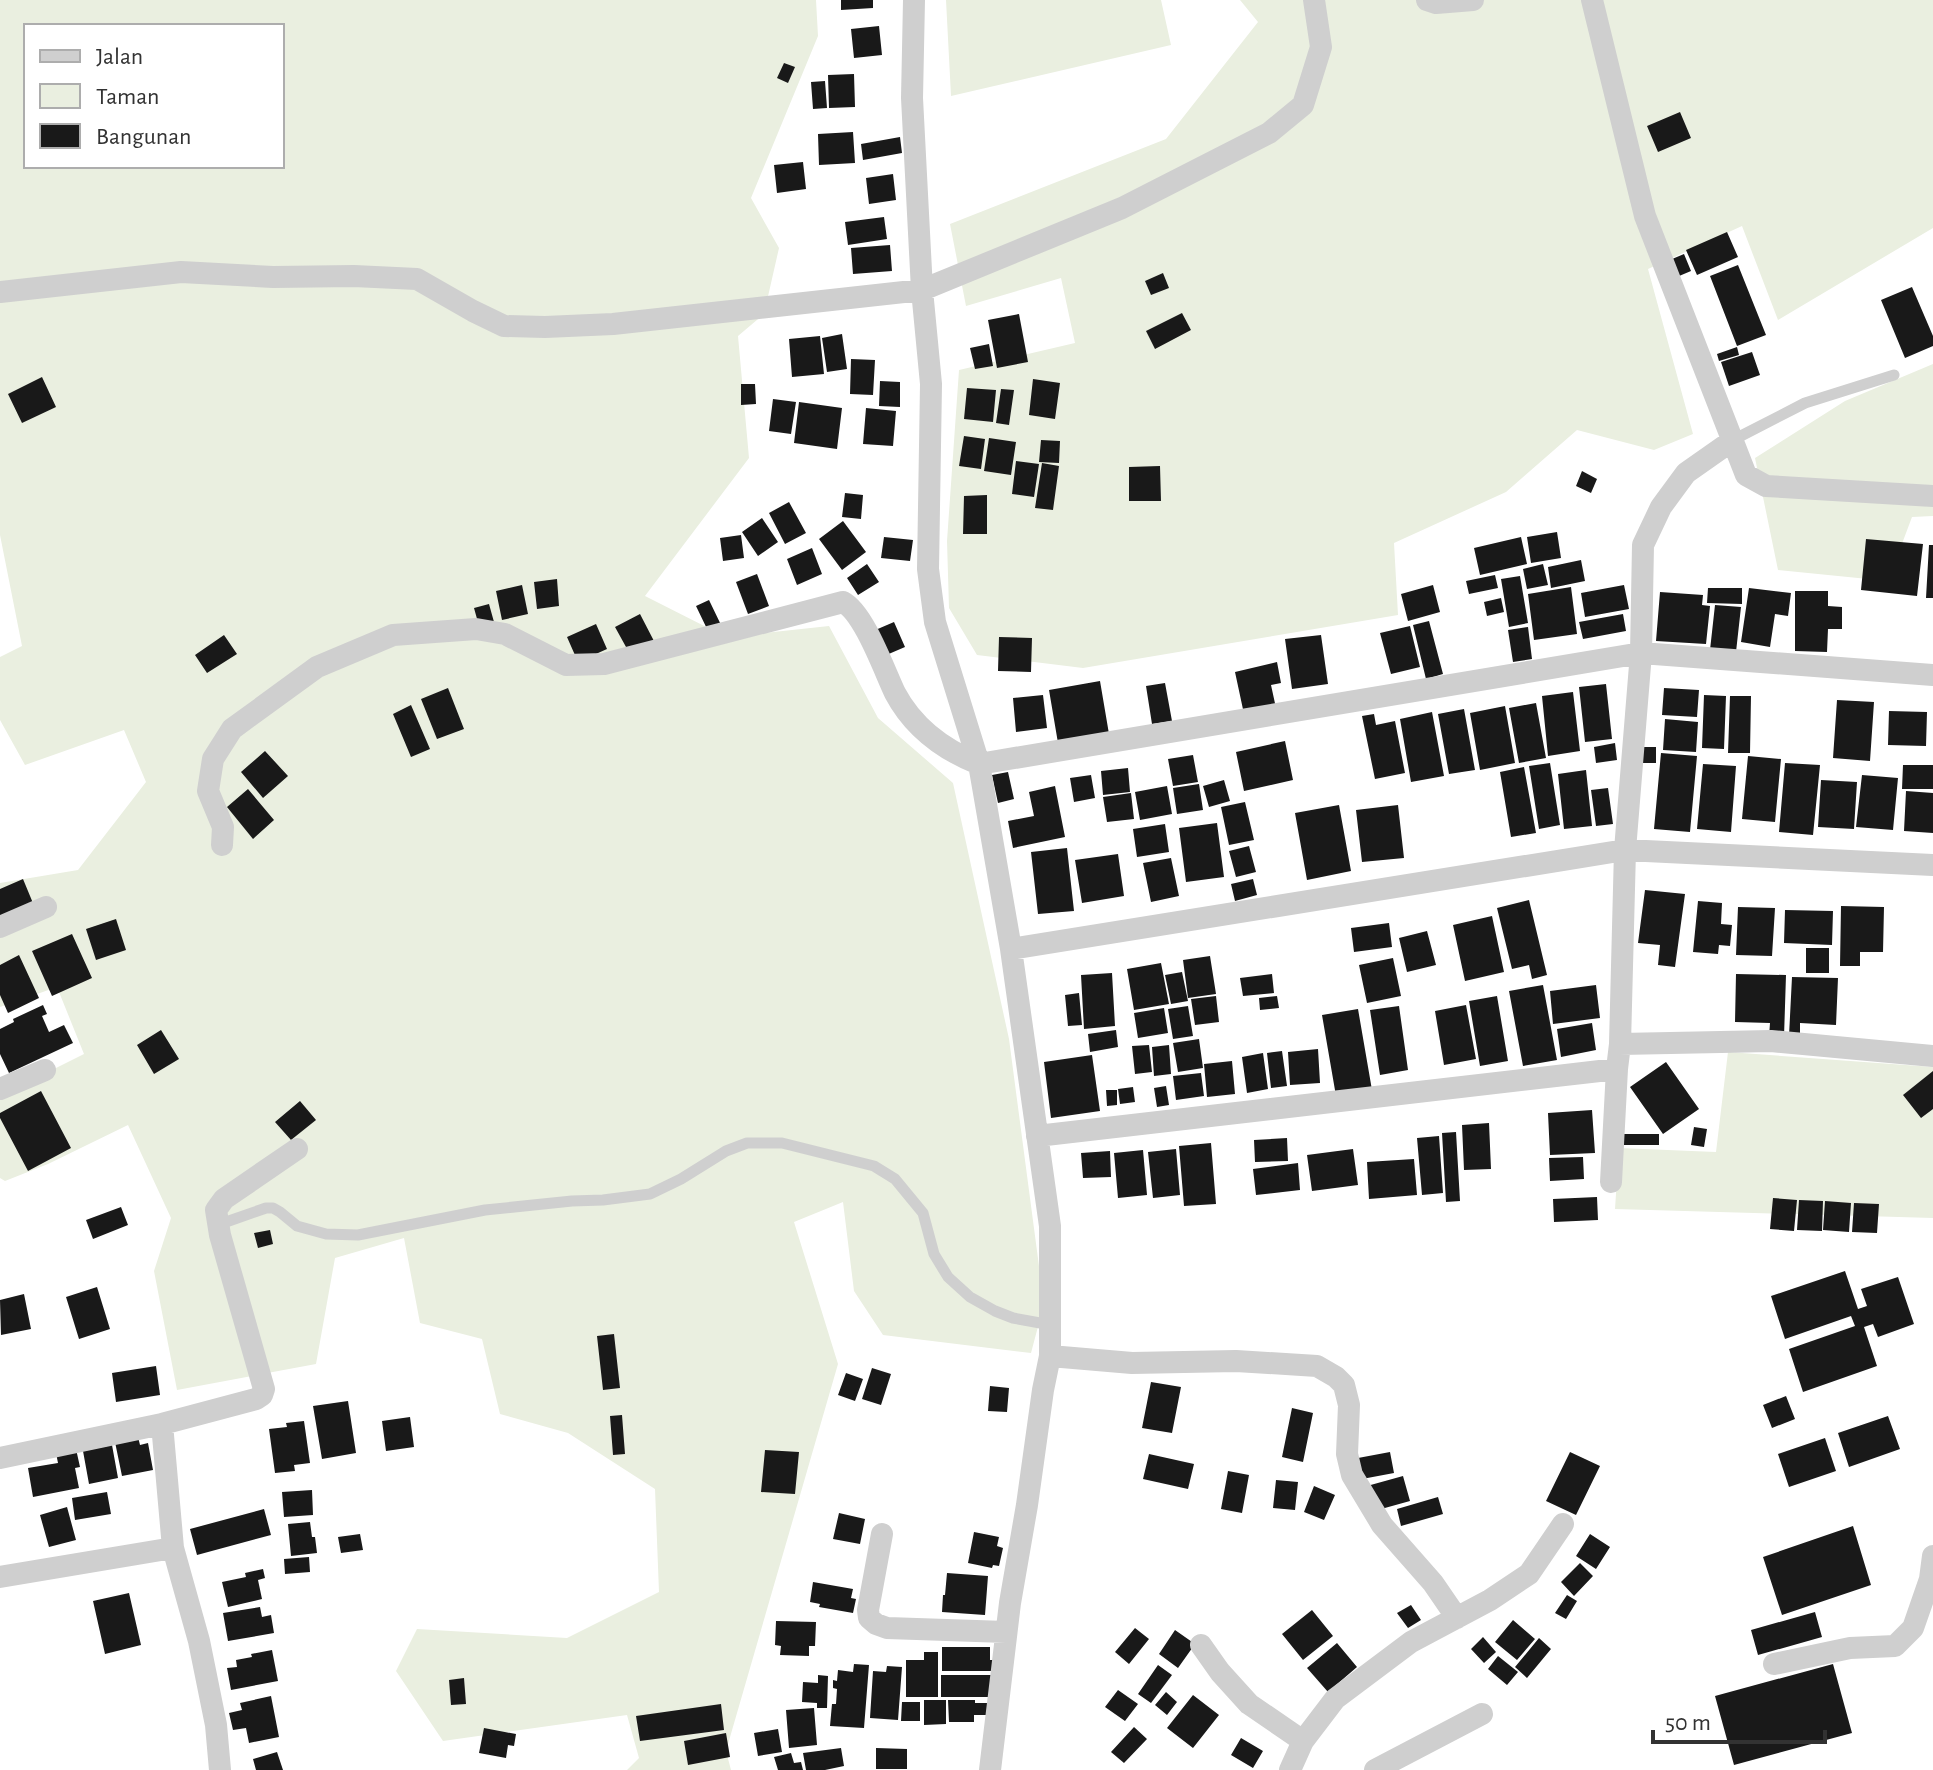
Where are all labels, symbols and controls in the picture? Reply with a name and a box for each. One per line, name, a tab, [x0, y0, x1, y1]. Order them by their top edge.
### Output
legend	[24, 24, 284, 168]
text: Jalan	[96, 45, 143, 69]
text: Taman	[96, 85, 159, 109]
text: Bangunan	[96, 125, 191, 149]
scale bar	[1653, 1694, 1825, 1744]
text: 50 m	[1665, 1711, 1711, 1735]

